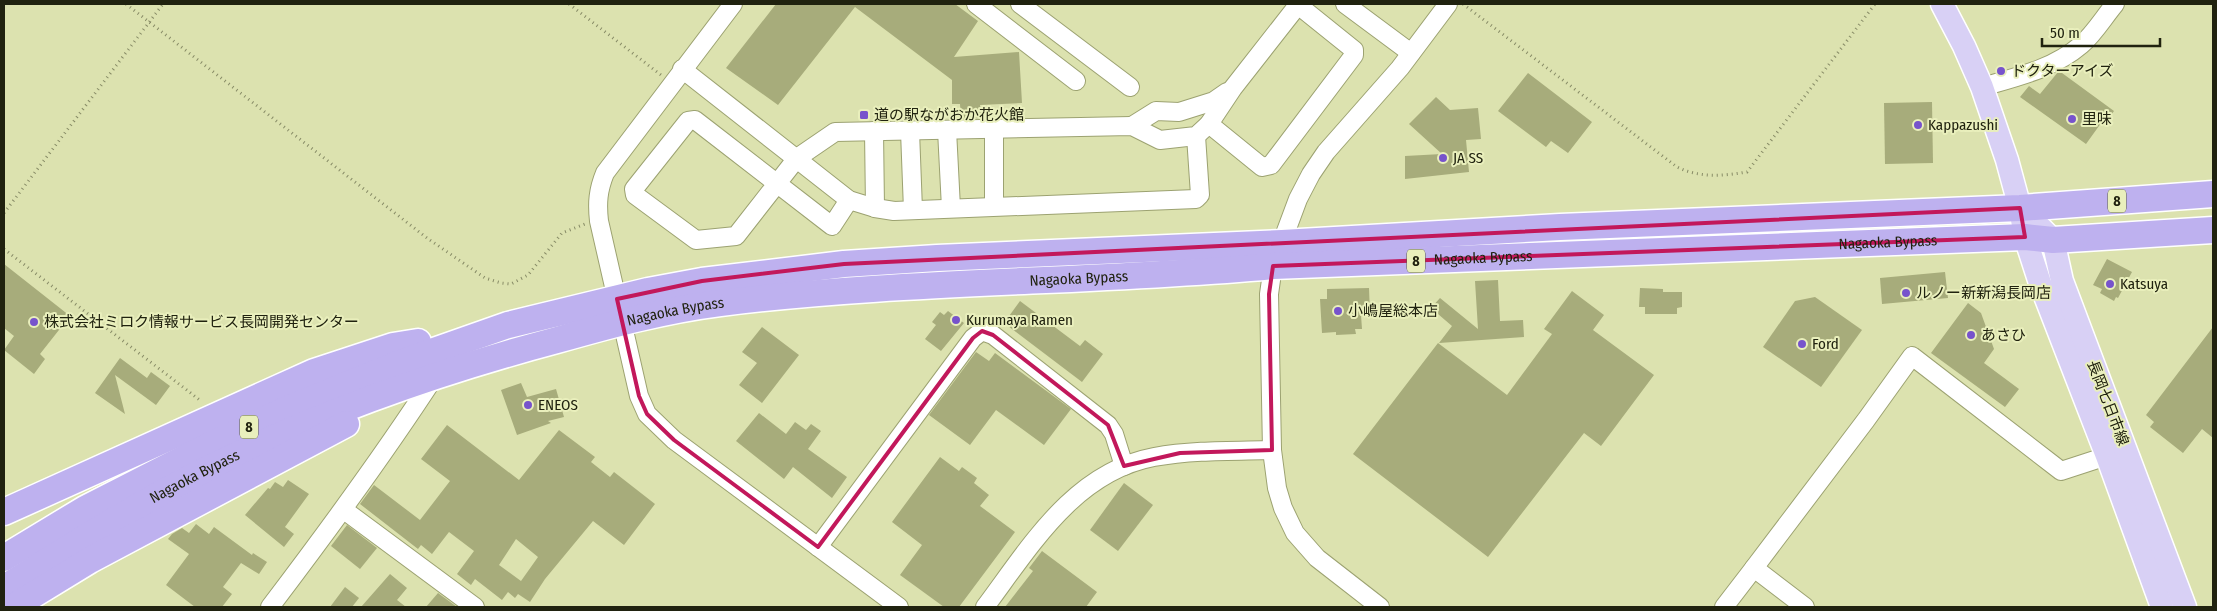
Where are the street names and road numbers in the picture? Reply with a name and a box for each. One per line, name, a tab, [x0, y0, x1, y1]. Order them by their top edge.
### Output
road number: 8	[2108, 190, 2126, 212]
street label: Nagaoka Bypass	[1838, 231, 1938, 253]
street label: Nagaoka Bypass	[1434, 247, 1533, 269]
road number: 8	[1407, 250, 1425, 272]
street label: Nagaoka Bypass	[1029, 267, 1129, 290]
street label: Nagaoka Bypass	[625, 294, 725, 330]
street label: 長岡七日市線	[2083, 358, 2133, 448]
road number: 8	[240, 416, 258, 438]
street label: Nagaoka Bypass	[147, 446, 242, 507]

